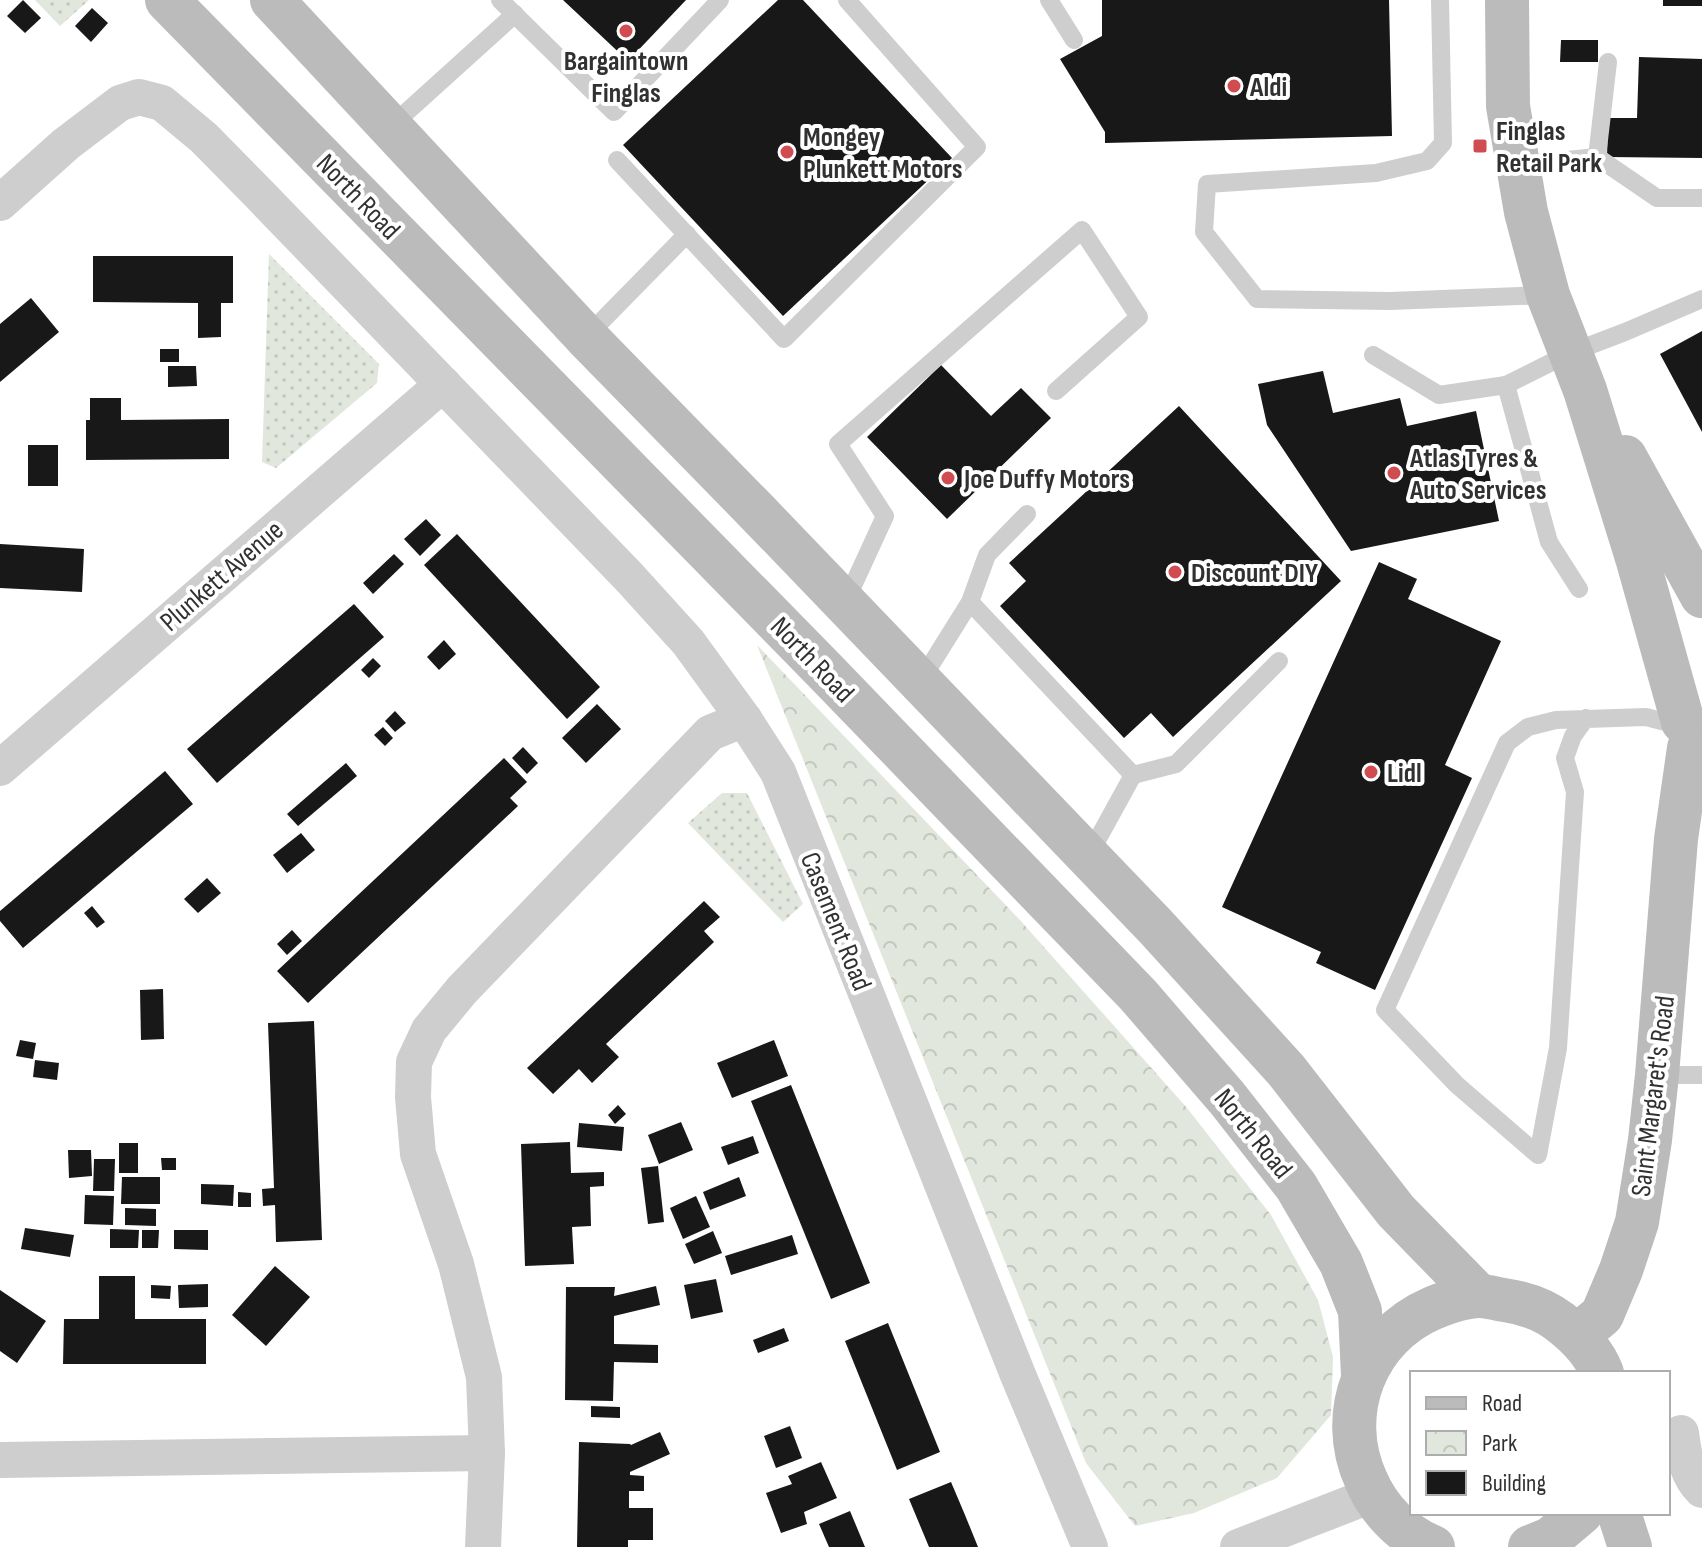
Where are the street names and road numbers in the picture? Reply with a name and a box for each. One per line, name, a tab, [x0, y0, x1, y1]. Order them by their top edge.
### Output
street label: North Road	[309, 147, 407, 247]
street label: Plunkett Avenue	[154, 514, 290, 638]
street label: North Road	[763, 610, 861, 710]
street label: Casement Road	[793, 848, 878, 996]
street label: Saint Margaret's Road	[1625, 994, 1682, 1199]
street label: North Road	[1207, 1082, 1299, 1185]

